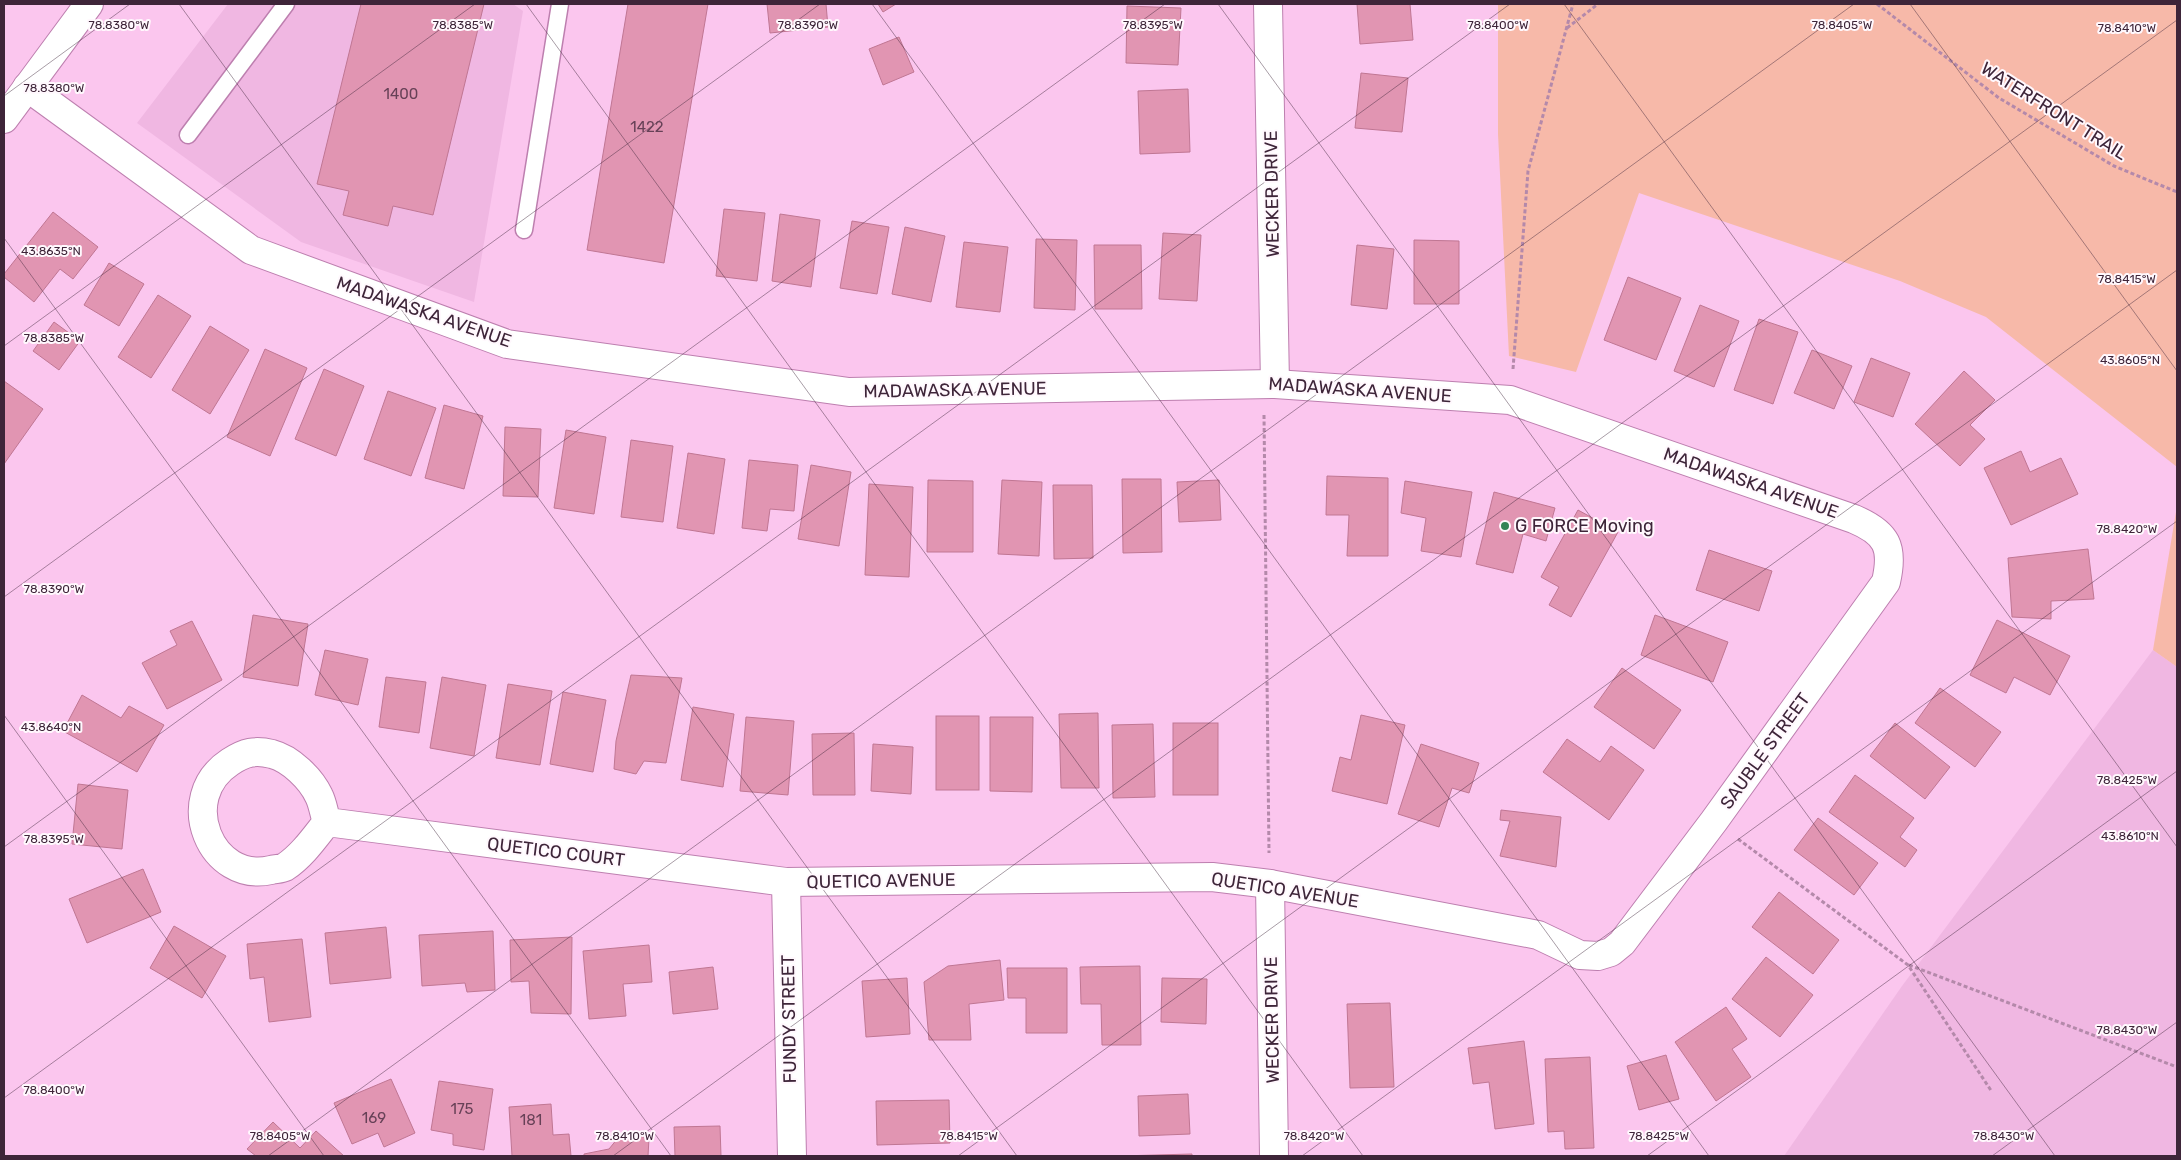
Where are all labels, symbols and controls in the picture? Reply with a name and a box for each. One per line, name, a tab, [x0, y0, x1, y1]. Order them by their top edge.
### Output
text: 78.8380°W	[89, 18, 150, 32]
text: 78.8385°W	[433, 18, 494, 32]
text: 78.8390°W	[778, 18, 839, 32]
text: 78.8395°W	[1123, 18, 1183, 32]
text: 78.8400°W	[1467, 18, 1529, 32]
text: 78.8405°W	[1812, 18, 1873, 32]
text: 78.8410°W	[2098, 21, 2157, 35]
street label: WATERFRONT TRAIL	[1977, 57, 2131, 165]
text: 78.8380°W	[24, 81, 85, 95]
house number: 1400	[384, 85, 418, 103]
house number: 1422	[630, 118, 664, 136]
street label: WECKER DRIVE	[1260, 130, 1284, 258]
text: 43.8635°N	[21, 244, 81, 258]
street label: MADAWASKA AVENUE	[334, 272, 514, 352]
text: 78.8415°W	[2098, 272, 2156, 286]
text: 78.8385°W	[24, 331, 85, 345]
text: 43.8605°N	[2100, 353, 2160, 367]
street label: MADAWASKA AVENUE	[1268, 373, 1452, 407]
street label: MADAWASKA AVENUE	[863, 377, 1047, 403]
street label: MADAWASKA AVENUE	[1661, 443, 1841, 523]
place label: G FORCE Moving	[1515, 515, 1654, 537]
marker: G FORCE Moving	[1499, 520, 1511, 532]
text: 78.8420°W	[2097, 522, 2158, 536]
text: 78.8390°W	[24, 582, 85, 596]
street label: SAUBLE STREET	[1715, 689, 1815, 813]
text: 43.8640°N	[21, 720, 81, 734]
text: 78.8425°W	[2097, 773, 2157, 787]
text: 43.8610°N	[2101, 829, 2159, 843]
text: 78.8395°W	[24, 832, 84, 846]
street label: QUETICO COURT	[486, 833, 626, 871]
street label: QUETICO AVENUE	[1210, 867, 1360, 913]
street label: QUETICO AVENUE	[806, 869, 956, 893]
street label: FUNDY STREET	[777, 955, 801, 1083]
street label: WECKER DRIVE	[1260, 956, 1284, 1084]
text: 78.8430°W	[2097, 1023, 2158, 1037]
text: 78.8400°W	[23, 1083, 85, 1097]
house number: 175	[450, 1100, 474, 1118]
house number: 169	[362, 1109, 386, 1127]
house number: 181	[520, 1111, 542, 1129]
text: 78.8405°W	[250, 1129, 311, 1143]
text: 78.8410°W	[596, 1129, 655, 1143]
text: 78.8415°W	[940, 1129, 998, 1143]
text: 78.8420°W	[1284, 1129, 1345, 1143]
text: 78.8425°W	[1629, 1129, 1689, 1143]
text: 78.8430°W	[1974, 1129, 2035, 1143]

